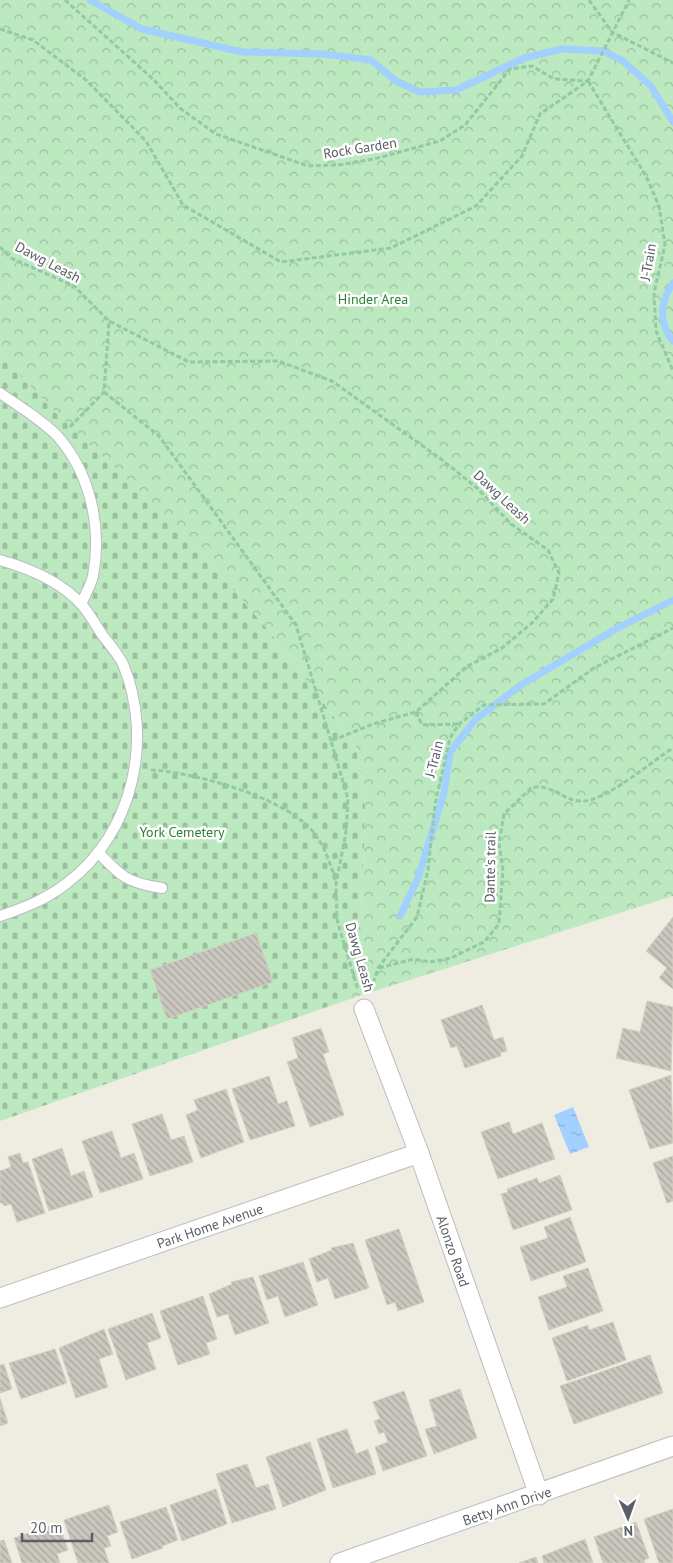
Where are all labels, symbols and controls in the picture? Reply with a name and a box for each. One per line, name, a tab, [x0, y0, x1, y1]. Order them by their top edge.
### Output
street label: Rock Garden	[322, 133, 398, 163]
street label: Dawg Leash	[12, 237, 84, 287]
street label: J-Train	[636, 242, 660, 283]
park label: Hinder Area	[338, 290, 408, 308]
street label: Dawg Leash	[470, 466, 534, 528]
street label: J-Train	[421, 739, 447, 780]
park label: York Cemetery	[140, 823, 225, 841]
street label: Dante's trail	[480, 831, 500, 903]
street label: Dawg Leash	[341, 920, 379, 994]
street label: Park Home Avenue	[154, 1199, 266, 1253]
street label: Alonzo Road	[432, 1213, 474, 1289]
street label: Betty Ann Drive	[460, 1482, 554, 1530]
north arrow	[603, 1493, 653, 1543]
scale bar	[22, 1510, 92, 1542]
text: 20 m	[30, 1518, 63, 1537]
text: N	[624, 1522, 633, 1540]

